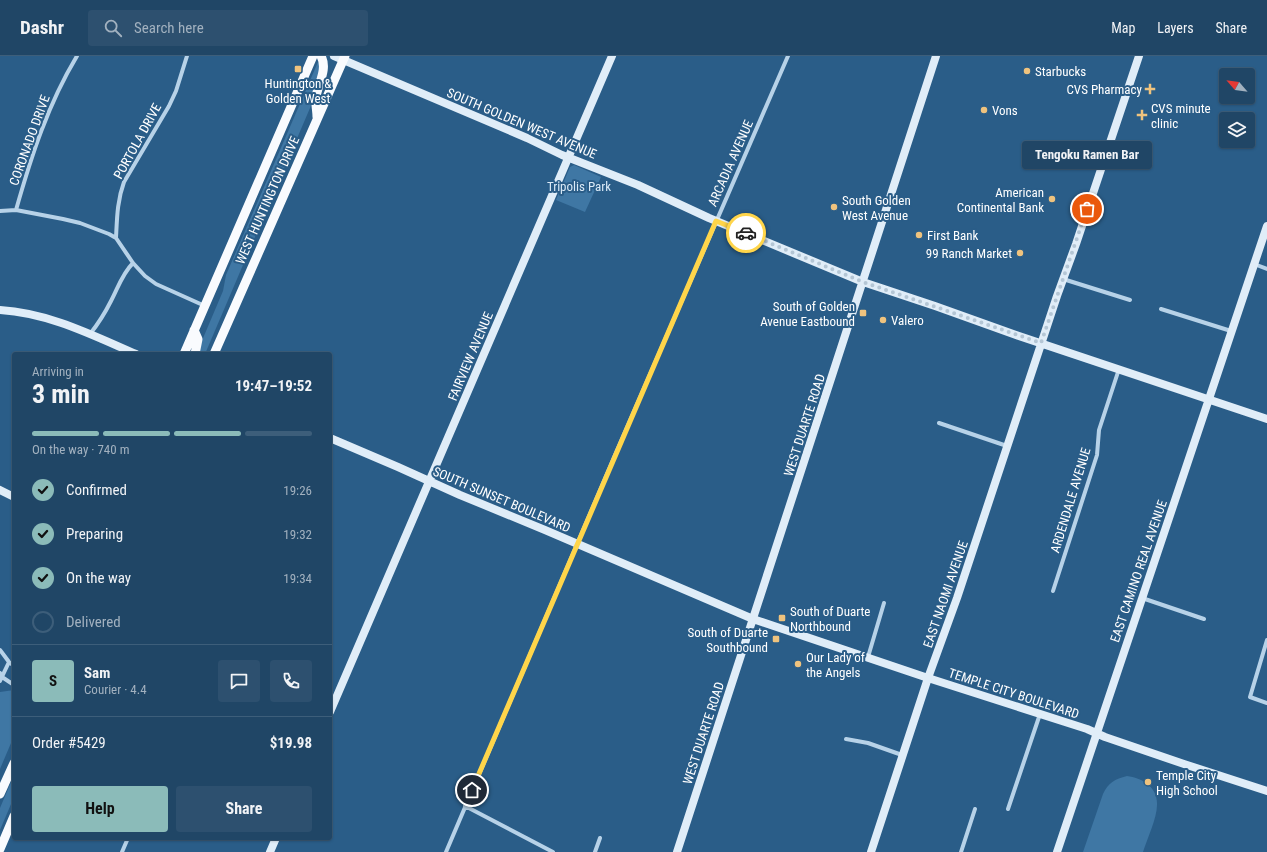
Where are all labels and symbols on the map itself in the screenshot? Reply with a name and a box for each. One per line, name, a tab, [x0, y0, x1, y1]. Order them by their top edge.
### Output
marker: Huntington & Golden West	[293, 64, 303, 74]
place label: Starbucks	[1035, 64, 1086, 79]
marker: Starbucks	[1022, 66, 1032, 76]
north arrow	[1219, 68, 1255, 104]
place label: Huntington & Golden West	[265, 76, 331, 106]
place label: CVS Pharmacy	[1067, 82, 1143, 97]
marker: CVS Pharmacy	[1145, 84, 1155, 94]
street label: SOUTH GOLDEN WEST AVENUE	[445, 85, 599, 162]
street label: CORONADO DRIVE	[6, 93, 53, 187]
street label: PORTOLA DRIVE	[111, 101, 164, 182]
place label: CVS minute clinic	[1151, 101, 1211, 131]
place label: Vons	[992, 103, 1018, 118]
marker: Vons	[979, 105, 989, 115]
marker: CVS minute clinic	[1136, 109, 1148, 121]
street label: ARCADIA AVENUE	[705, 118, 756, 209]
street label: WEST HUNTINGTON DRIVE	[232, 134, 302, 266]
callout: Tengoku Ramen Bar	[1022, 141, 1152, 169]
park label: Tripolis Park	[547, 179, 611, 194]
place label: American Continental Bank	[957, 185, 1044, 215]
pin	[1070, 192, 1104, 226]
place label: South Golden West Avenue	[842, 193, 911, 223]
marker: American Continental Bank	[1047, 194, 1057, 204]
marker: South Golden West Avenue	[829, 202, 839, 212]
courier	[726, 213, 766, 253]
place label: First Bank	[927, 228, 979, 243]
marker: First Bank	[914, 230, 924, 240]
place label: 99 Ranch Market	[926, 246, 1012, 261]
marker: 99 Ranch Market	[1015, 248, 1025, 258]
place label: South of Golden Avenue Eastbound	[760, 299, 855, 329]
marker: South of Golden Avenue Eastbound	[858, 308, 868, 318]
street label: FAIRVIEW AVENUE	[445, 309, 496, 403]
place label: Valero	[891, 313, 924, 328]
marker: Valero	[878, 315, 888, 325]
street label: WEST DUARTE ROAD	[781, 372, 828, 478]
street label: ARDENDALE AVENUE	[1047, 446, 1094, 555]
street label: SOUTH SUNSET BOULEVARD	[431, 464, 573, 535]
street label: EAST CAMINO REAL AVENUE	[1107, 498, 1170, 644]
street label: EAST NAOMI AVENUE	[920, 539, 971, 650]
place label: South of Duarte Northbound	[790, 604, 870, 634]
marker: South of Duarte Northbound	[777, 613, 787, 623]
place label: South of Duarte Southbound	[688, 625, 768, 655]
marker: South of Duarte Southbound	[771, 634, 781, 644]
place label: Our Lady of the Angels	[806, 650, 865, 680]
marker: Our Lady of the Angels	[793, 659, 803, 669]
street label: TEMPLE CITY BOULEVARD	[947, 665, 1081, 722]
street label: WEST DUARTE ROAD	[680, 680, 727, 786]
place label: Temple City High School	[1156, 768, 1218, 798]
pin	[455, 773, 489, 807]
marker: Temple City High School	[1143, 777, 1153, 787]

